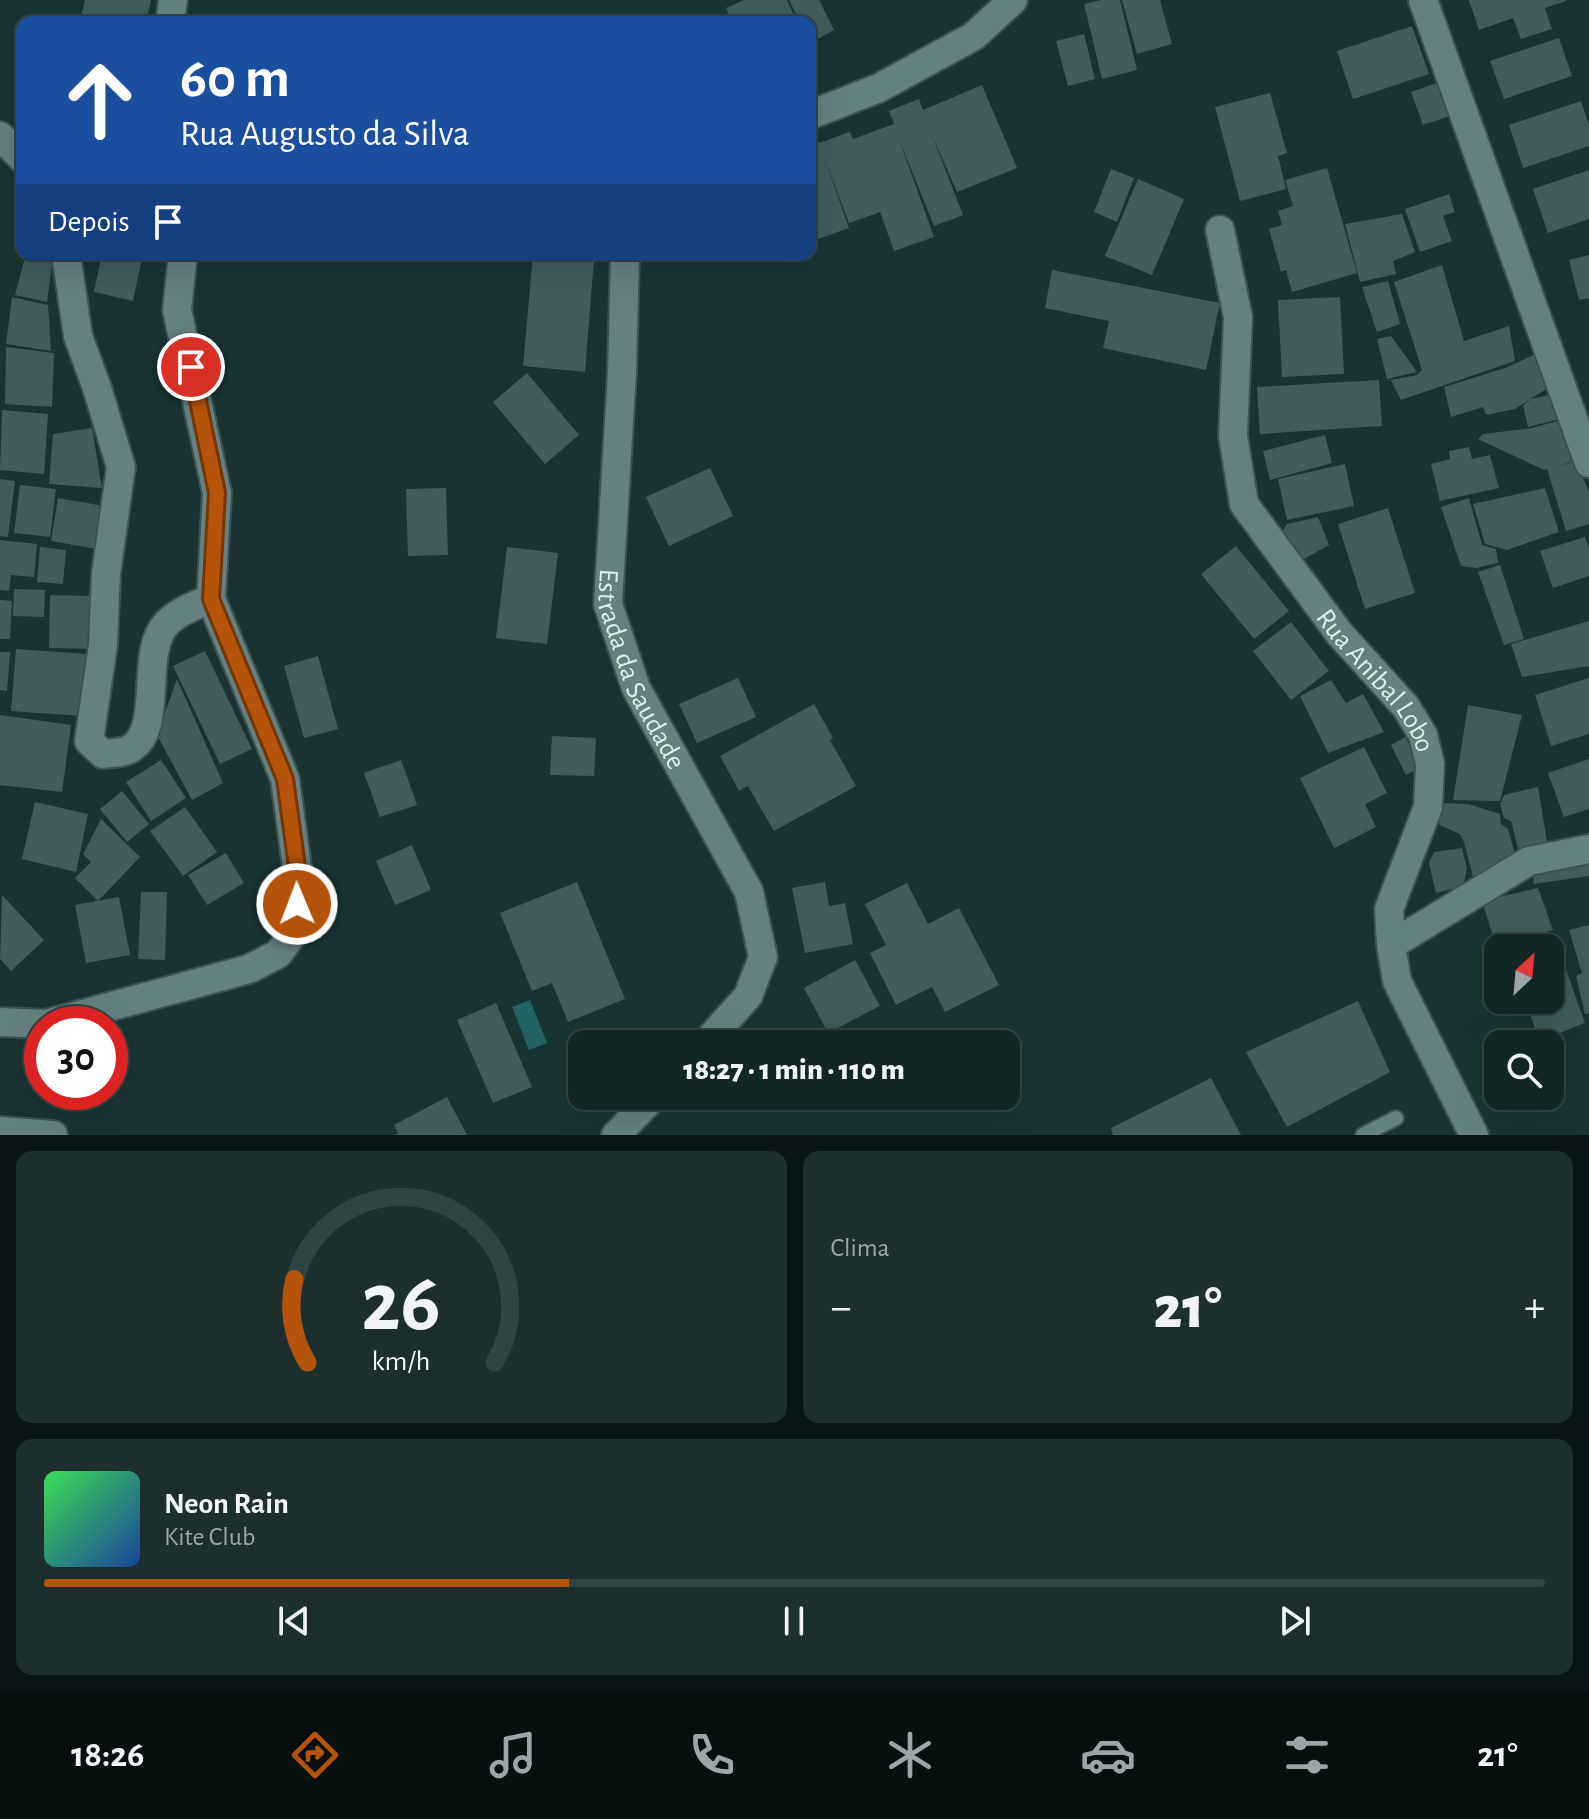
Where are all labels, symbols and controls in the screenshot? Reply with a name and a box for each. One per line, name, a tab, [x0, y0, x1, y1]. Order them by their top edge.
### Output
icon: ahead	[48, 48, 152, 152]
text: 60 m	[180, 51, 290, 107]
text: Rua Augusto da Silva	[180, 116, 470, 152]
icon: arrive	[146, 200, 190, 244]
text: Depois	[48, 207, 130, 237]
pin	[157, 333, 225, 401]
icon: arrive	[169, 345, 213, 389]
street label: Estrada da Saudade	[592, 568, 690, 774]
street label: Rua Anibal Lobo	[1310, 604, 1439, 755]
position arrow	[255, 862, 339, 946]
north arrow	[1484, 934, 1564, 1014]
map controls	[1484, 934, 1564, 1110]
speed limit sign: 30	[24, 1006, 128, 1110]
button: search	[1484, 1030, 1564, 1110]
text: 18:27 · 1 min · 110 m	[683, 1055, 905, 1085]
text: Clima	[831, 1235, 890, 1261]
text: 26	[362, 1262, 441, 1346]
text: 21°	[1154, 1279, 1222, 1339]
text: −	[831, 1286, 852, 1330]
text: +	[1524, 1286, 1545, 1330]
text: km/h	[372, 1347, 431, 1376]
text: Neon Rain	[164, 1489, 289, 1519]
text: Kite Club	[164, 1524, 255, 1550]
icon: previous	[272, 1599, 316, 1643]
icon: pause	[772, 1599, 816, 1643]
icon: next	[1273, 1599, 1317, 1643]
icon: directions	[287, 1727, 343, 1783]
icon: music	[485, 1727, 541, 1783]
icon: phone	[684, 1727, 740, 1783]
icon: climate	[882, 1727, 938, 1783]
icon: car	[1080, 1727, 1136, 1783]
icon: filters	[1279, 1727, 1335, 1783]
text: 18:26	[71, 1737, 144, 1773]
text: 21°	[1477, 1737, 1518, 1773]

